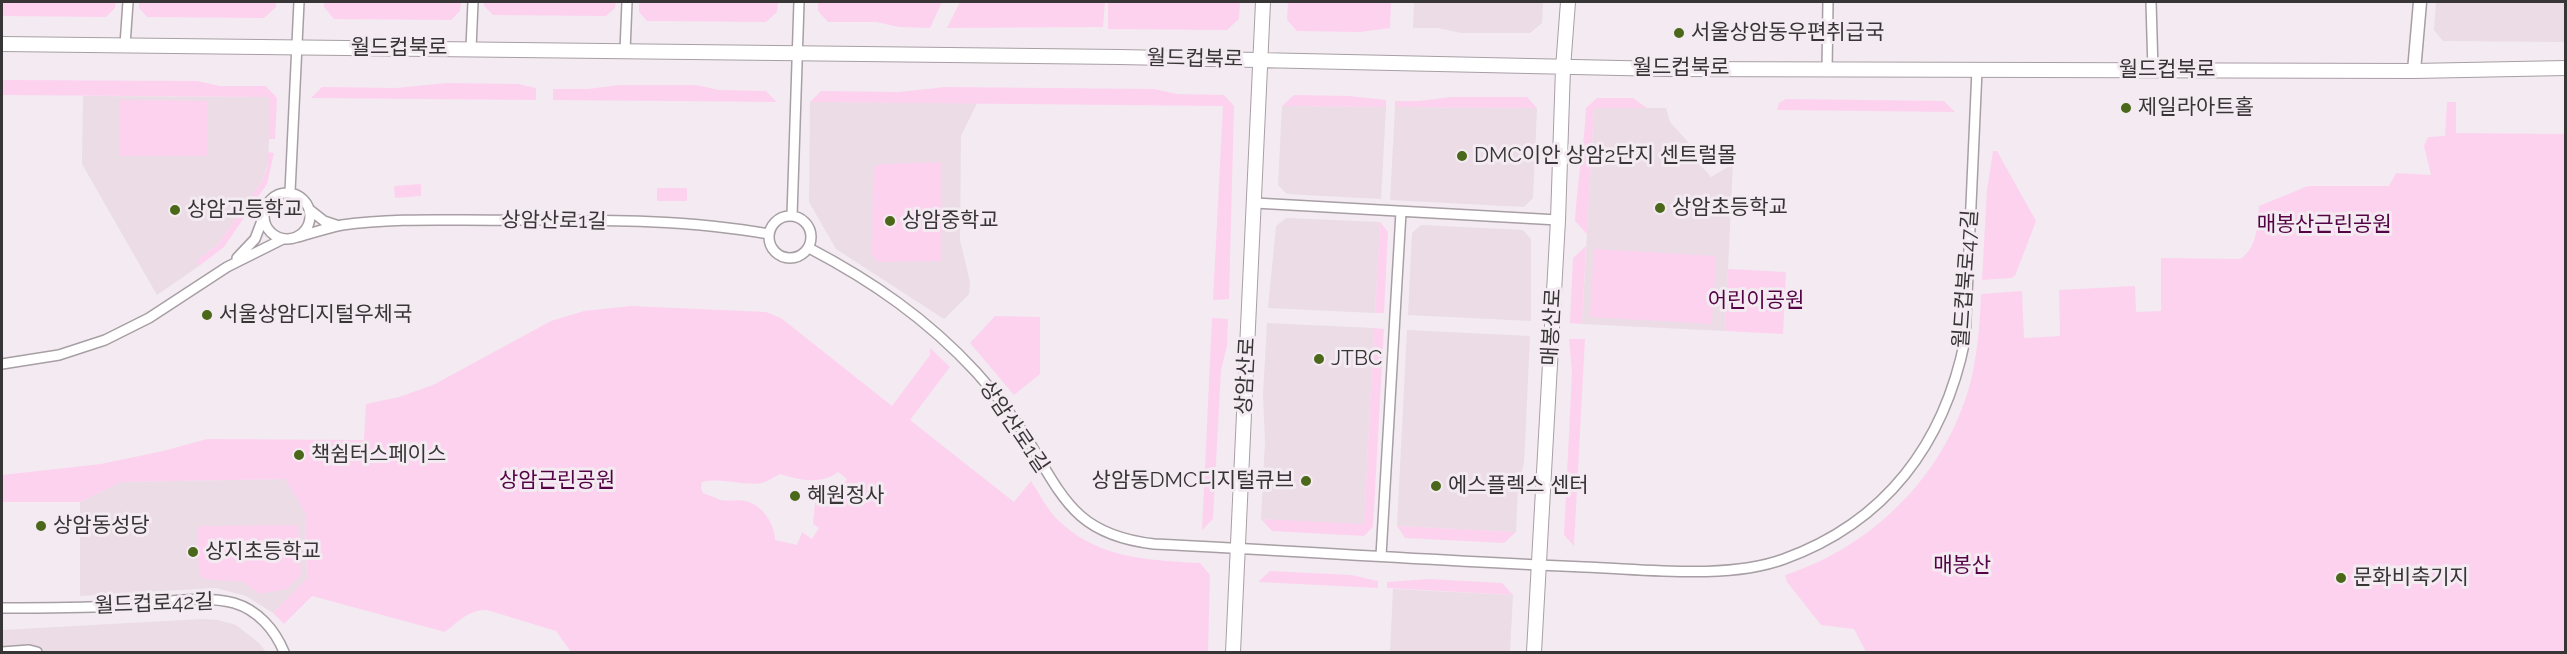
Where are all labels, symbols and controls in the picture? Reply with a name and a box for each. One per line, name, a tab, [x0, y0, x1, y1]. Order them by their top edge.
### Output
place label: 서울상암동우편취급국	[1691, 20, 1884, 46]
marker: 서울상암동우편취급국	[1672, 26, 1686, 40]
street label: 월드컵북로	[351, 35, 447, 61]
street label: 월드컵북로	[1146, 46, 1244, 72]
street label: 월드컵북로	[1633, 55, 1729, 81]
street label: 월드컵북로	[2119, 57, 2215, 83]
place label: 제일라아트홀	[2138, 95, 2254, 121]
marker: 제일라아트홀	[2119, 101, 2133, 115]
place label: DMC이안 상암2단지 센트럴몰	[1474, 143, 1737, 169]
marker: DMC이안 상암2단지 센트럴몰	[1455, 149, 1469, 163]
place label: 상암초등학교	[1672, 195, 1788, 221]
place label: 상암고등학교	[187, 197, 303, 223]
marker: 상암초등학교	[1653, 201, 1667, 215]
marker: 상암고등학교	[168, 203, 182, 217]
street label: 상암산로1길	[501, 207, 607, 235]
place label: 상암중학교	[902, 208, 999, 234]
street label: 월드컵북로47길	[1949, 209, 1983, 349]
park label: 매봉산근린공원	[2256, 212, 2392, 238]
marker: 상암중학교	[883, 214, 897, 228]
street label: 매봉산로	[1537, 288, 1567, 366]
park label: 어린이공원	[1708, 288, 1804, 314]
place label: 서울상암디지털우체국	[219, 302, 412, 328]
marker: 서울상암디지털우체국	[200, 308, 214, 322]
street label: 상암산로	[1231, 337, 1261, 415]
place label: JTBC	[1331, 346, 1382, 372]
marker: JTBC	[1312, 352, 1326, 366]
street label: 상암산로1길	[974, 376, 1054, 478]
place label: 책쉼터스페이스	[311, 442, 446, 468]
marker: 책쉼터스페이스	[292, 448, 306, 462]
park label: 상암근린공원	[499, 468, 615, 494]
place label: 상암동DMC디지털큐브	[1092, 468, 1294, 494]
place label: 에스플렉스 센터	[1448, 473, 1589, 499]
marker: 상암동DMC디지털큐브	[1299, 474, 1313, 488]
marker: 에스플렉스 센터	[1429, 479, 1443, 493]
place label: 혜원정사	[807, 483, 884, 509]
marker: 혜원정사	[788, 489, 802, 503]
place label: 상암동성당	[53, 513, 150, 539]
marker: 상암동성당	[34, 519, 48, 533]
place label: 상지초등학교	[205, 539, 321, 565]
marker: 상지초등학교	[186, 545, 200, 559]
park label: 매봉산	[1933, 553, 1991, 579]
place label: 문화비축기지	[2353, 565, 2469, 591]
marker: 문화비축기지	[2334, 571, 2348, 585]
street label: 월드컵로42길	[94, 589, 214, 619]

